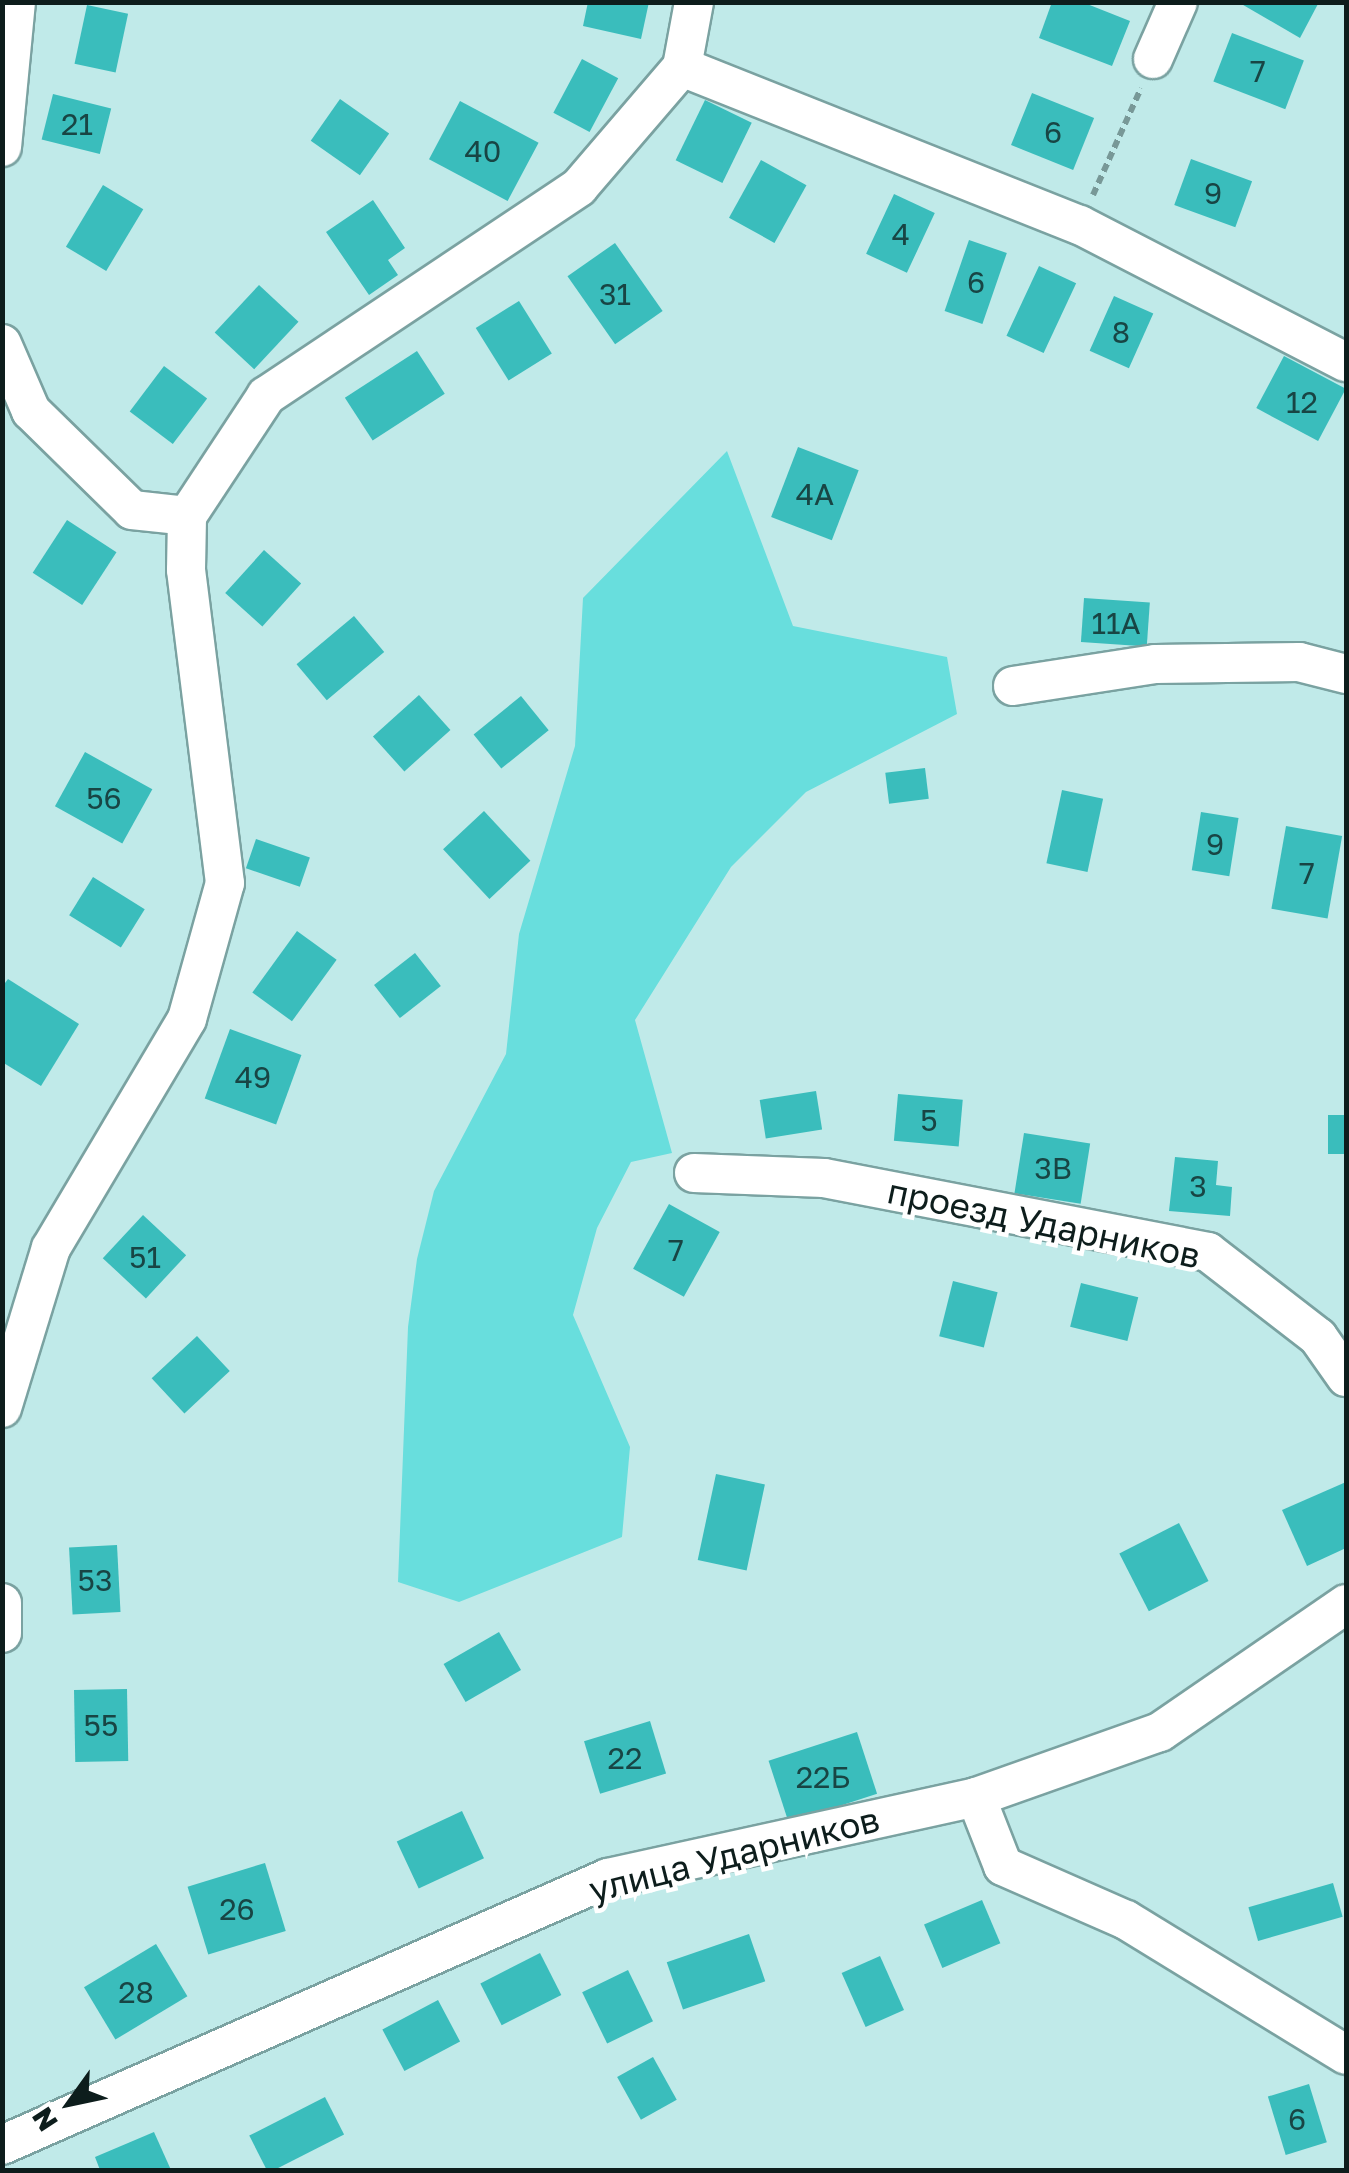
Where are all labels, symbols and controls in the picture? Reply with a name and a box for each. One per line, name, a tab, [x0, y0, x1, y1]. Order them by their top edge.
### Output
house number: 7	[1250, 53, 1266, 89]
house number: 21	[61, 106, 93, 142]
house number: 6	[1044, 114, 1062, 150]
house number: 40	[465, 133, 501, 169]
house number: 9	[1204, 175, 1222, 211]
house number: 4	[892, 216, 910, 252]
house number: 6	[967, 264, 985, 300]
house number: 31	[599, 276, 631, 312]
house number: 8	[1112, 314, 1130, 350]
house number: 12	[1286, 384, 1318, 420]
house number: 4А	[796, 476, 834, 512]
house number: 11А	[1091, 605, 1141, 641]
house number: 56	[86, 780, 122, 816]
house number: 9	[1206, 826, 1224, 862]
house number: 7	[1299, 855, 1315, 891]
house number: 49	[235, 1059, 271, 1095]
house number: 5	[920, 1102, 938, 1138]
house number: 3В	[1034, 1150, 1072, 1186]
house number: 3	[1189, 1168, 1207, 1204]
street label: проезд Ударников	[884, 1169, 1204, 1277]
house number: 7	[668, 1232, 684, 1268]
house number: 51	[129, 1239, 161, 1275]
house number: 53	[78, 1562, 112, 1598]
house number: 55	[84, 1707, 118, 1743]
house number: 22	[608, 1740, 642, 1776]
house number: 22Б	[796, 1759, 850, 1795]
street label: улица Ударников	[585, 1798, 883, 1910]
house number: 26	[219, 1891, 255, 1927]
house number: 28	[118, 1974, 154, 2010]
north arrow	[20, 2053, 120, 2153]
house number: 6	[1288, 2101, 1306, 2137]
text: N	[25, 2102, 64, 2138]

